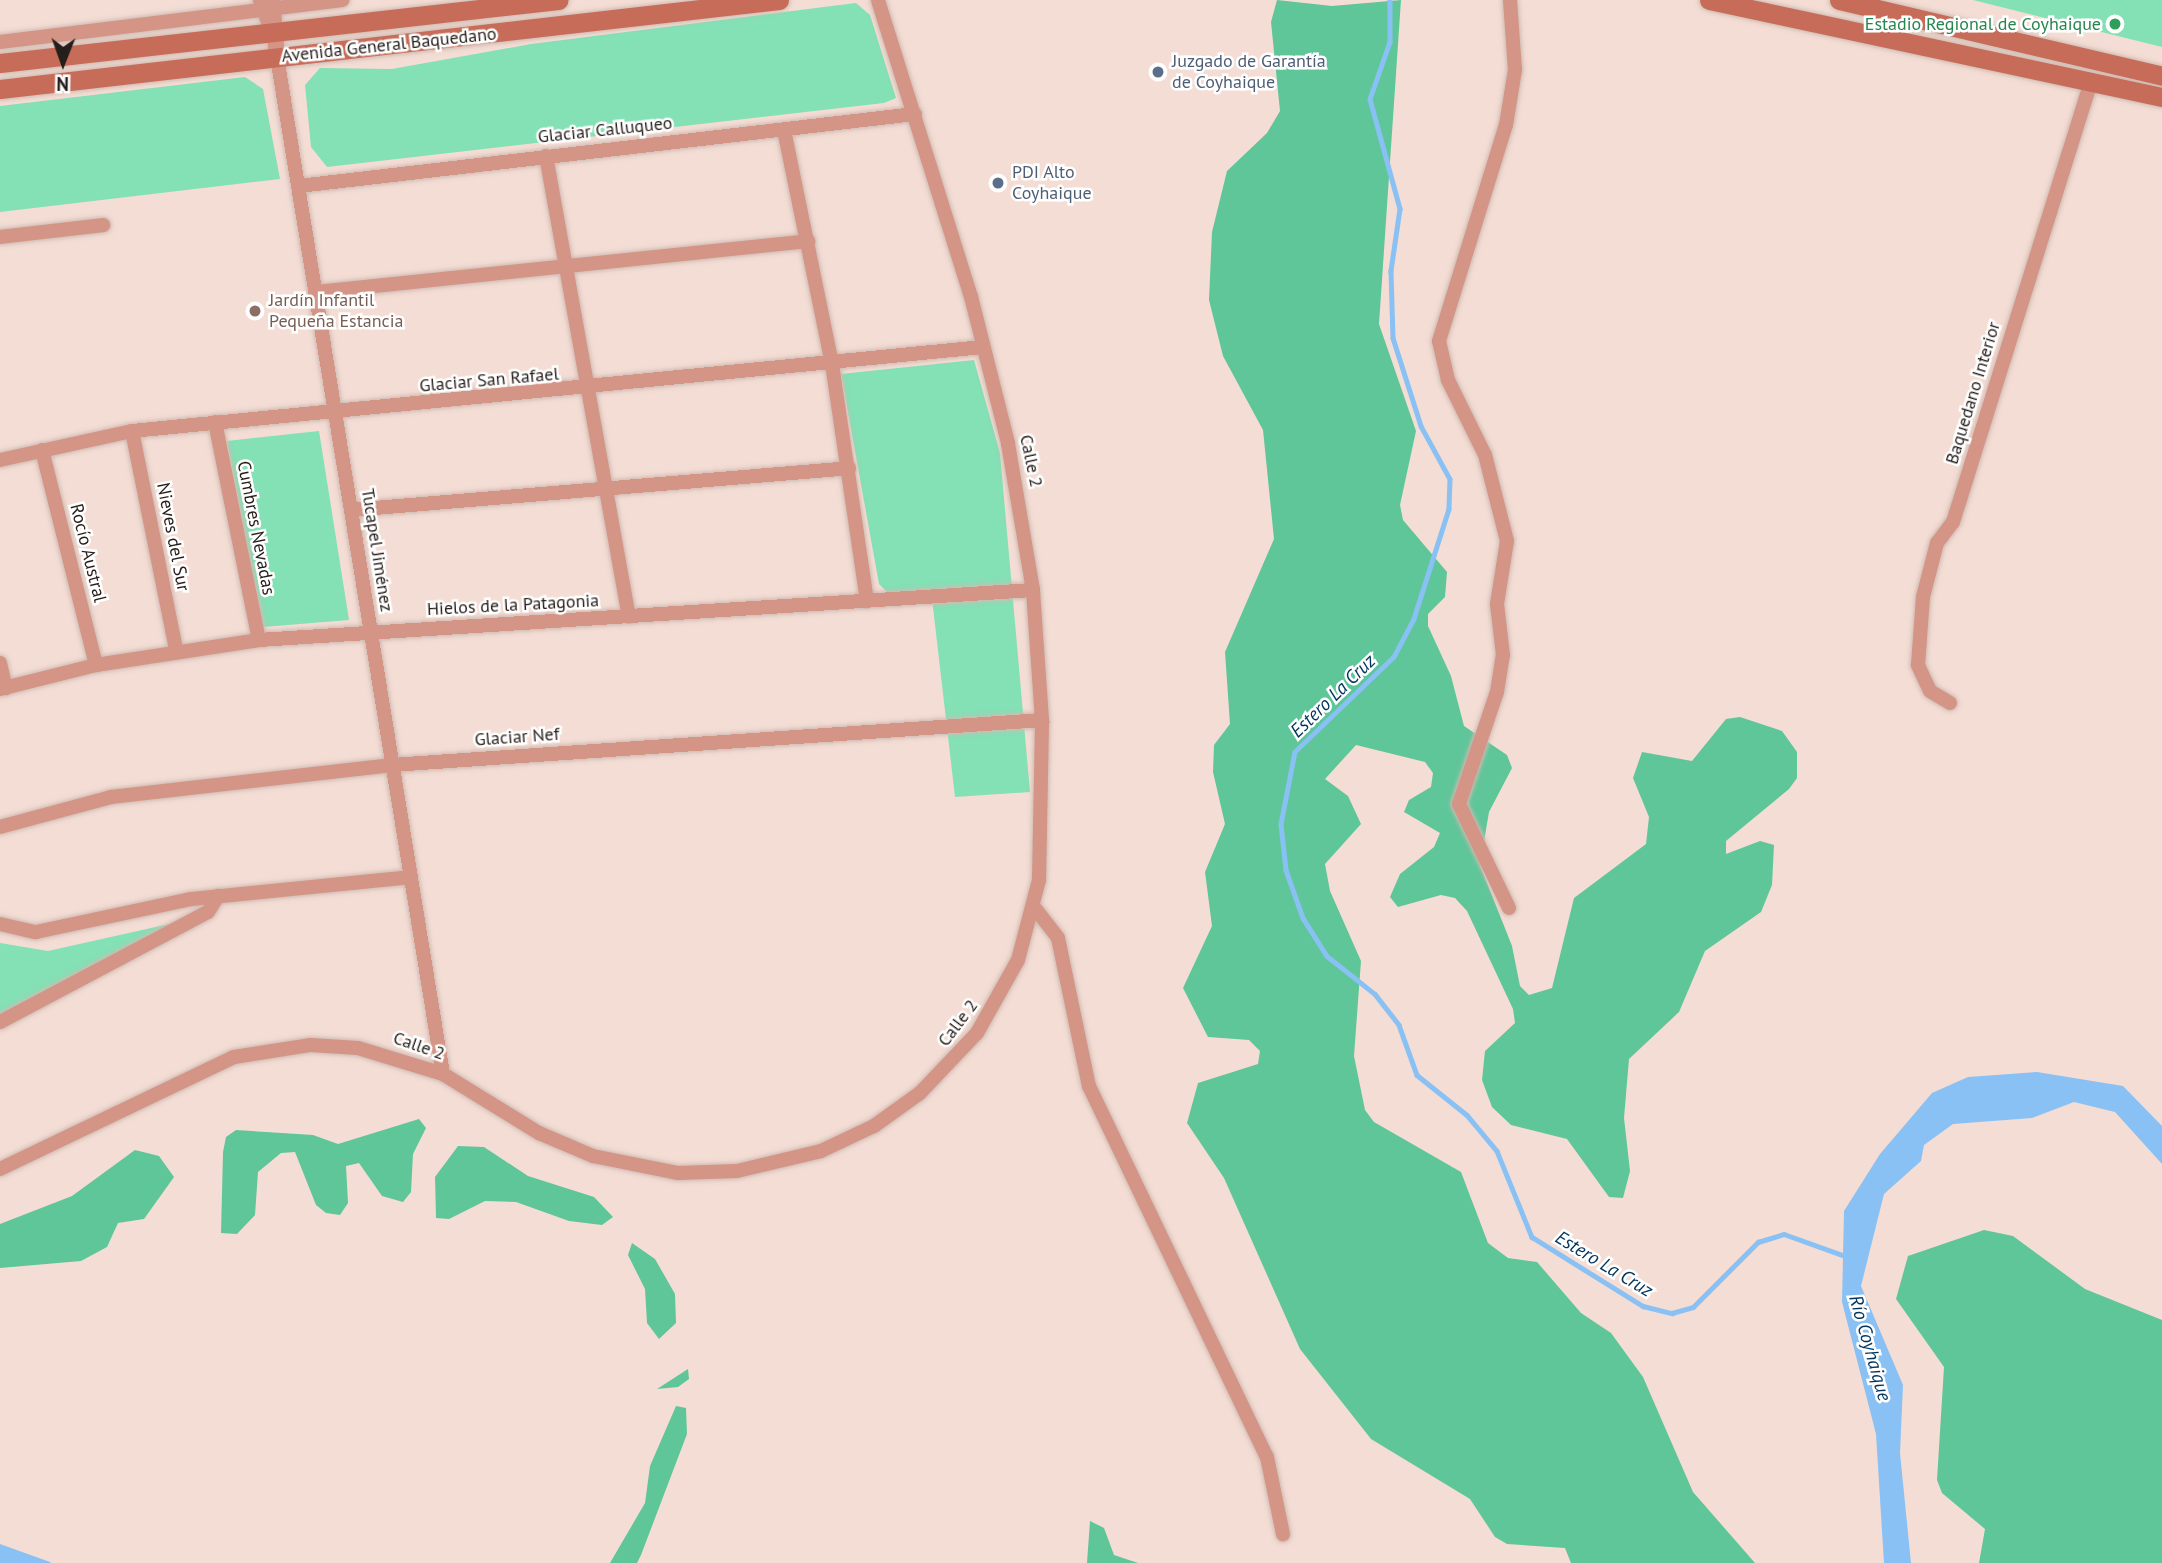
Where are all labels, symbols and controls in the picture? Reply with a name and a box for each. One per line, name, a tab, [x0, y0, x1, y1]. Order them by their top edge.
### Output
place label: Estadio Regional de Coyhaique	[1865, 13, 2101, 35]
marker: Estadio Regional de Coyhaique	[2107, 16, 2123, 32]
street label: Avenida General Baquedano	[280, 23, 498, 67]
north arrow	[28, 28, 98, 98]
place label: Juzgado de Garantía de Coyhaique	[1172, 51, 1326, 94]
marker: Juzgado de Garantía de Coyhaique	[1150, 64, 1166, 80]
text: N	[56, 72, 69, 96]
street label: Glaciar Calluqueo	[537, 112, 673, 148]
place label: PDI Alto Coyhaique	[1012, 162, 1092, 204]
marker: PDI Alto Coyhaique	[990, 175, 1006, 191]
place label: Jardín Infantil Pequeña Estancia	[269, 290, 403, 332]
marker: Jardín Infantil Pequeña Estancia	[247, 303, 263, 319]
street label: Baquedano Interior	[1941, 319, 2005, 467]
street label: Glaciar San Rafael	[418, 363, 560, 397]
street label: Calle 2	[1015, 433, 1047, 489]
street label: Cumbres Nevadas	[232, 459, 280, 597]
street label: Nieves del Sur	[152, 481, 194, 593]
street label: Tucapel Jiménez	[357, 487, 397, 613]
street label: Rocío Austral	[65, 501, 111, 605]
street label: Hielos de la Patagonia	[426, 590, 600, 620]
water label: Estero La Cruz	[1286, 650, 1380, 742]
street label: Glaciar Nef	[474, 723, 560, 751]
street label: Calle 2	[933, 995, 983, 1051]
street label: Calle 2	[390, 1027, 448, 1065]
water label: Estero La Cruz	[1551, 1226, 1657, 1302]
water label: Río Coyhaique	[1844, 1292, 1896, 1404]

